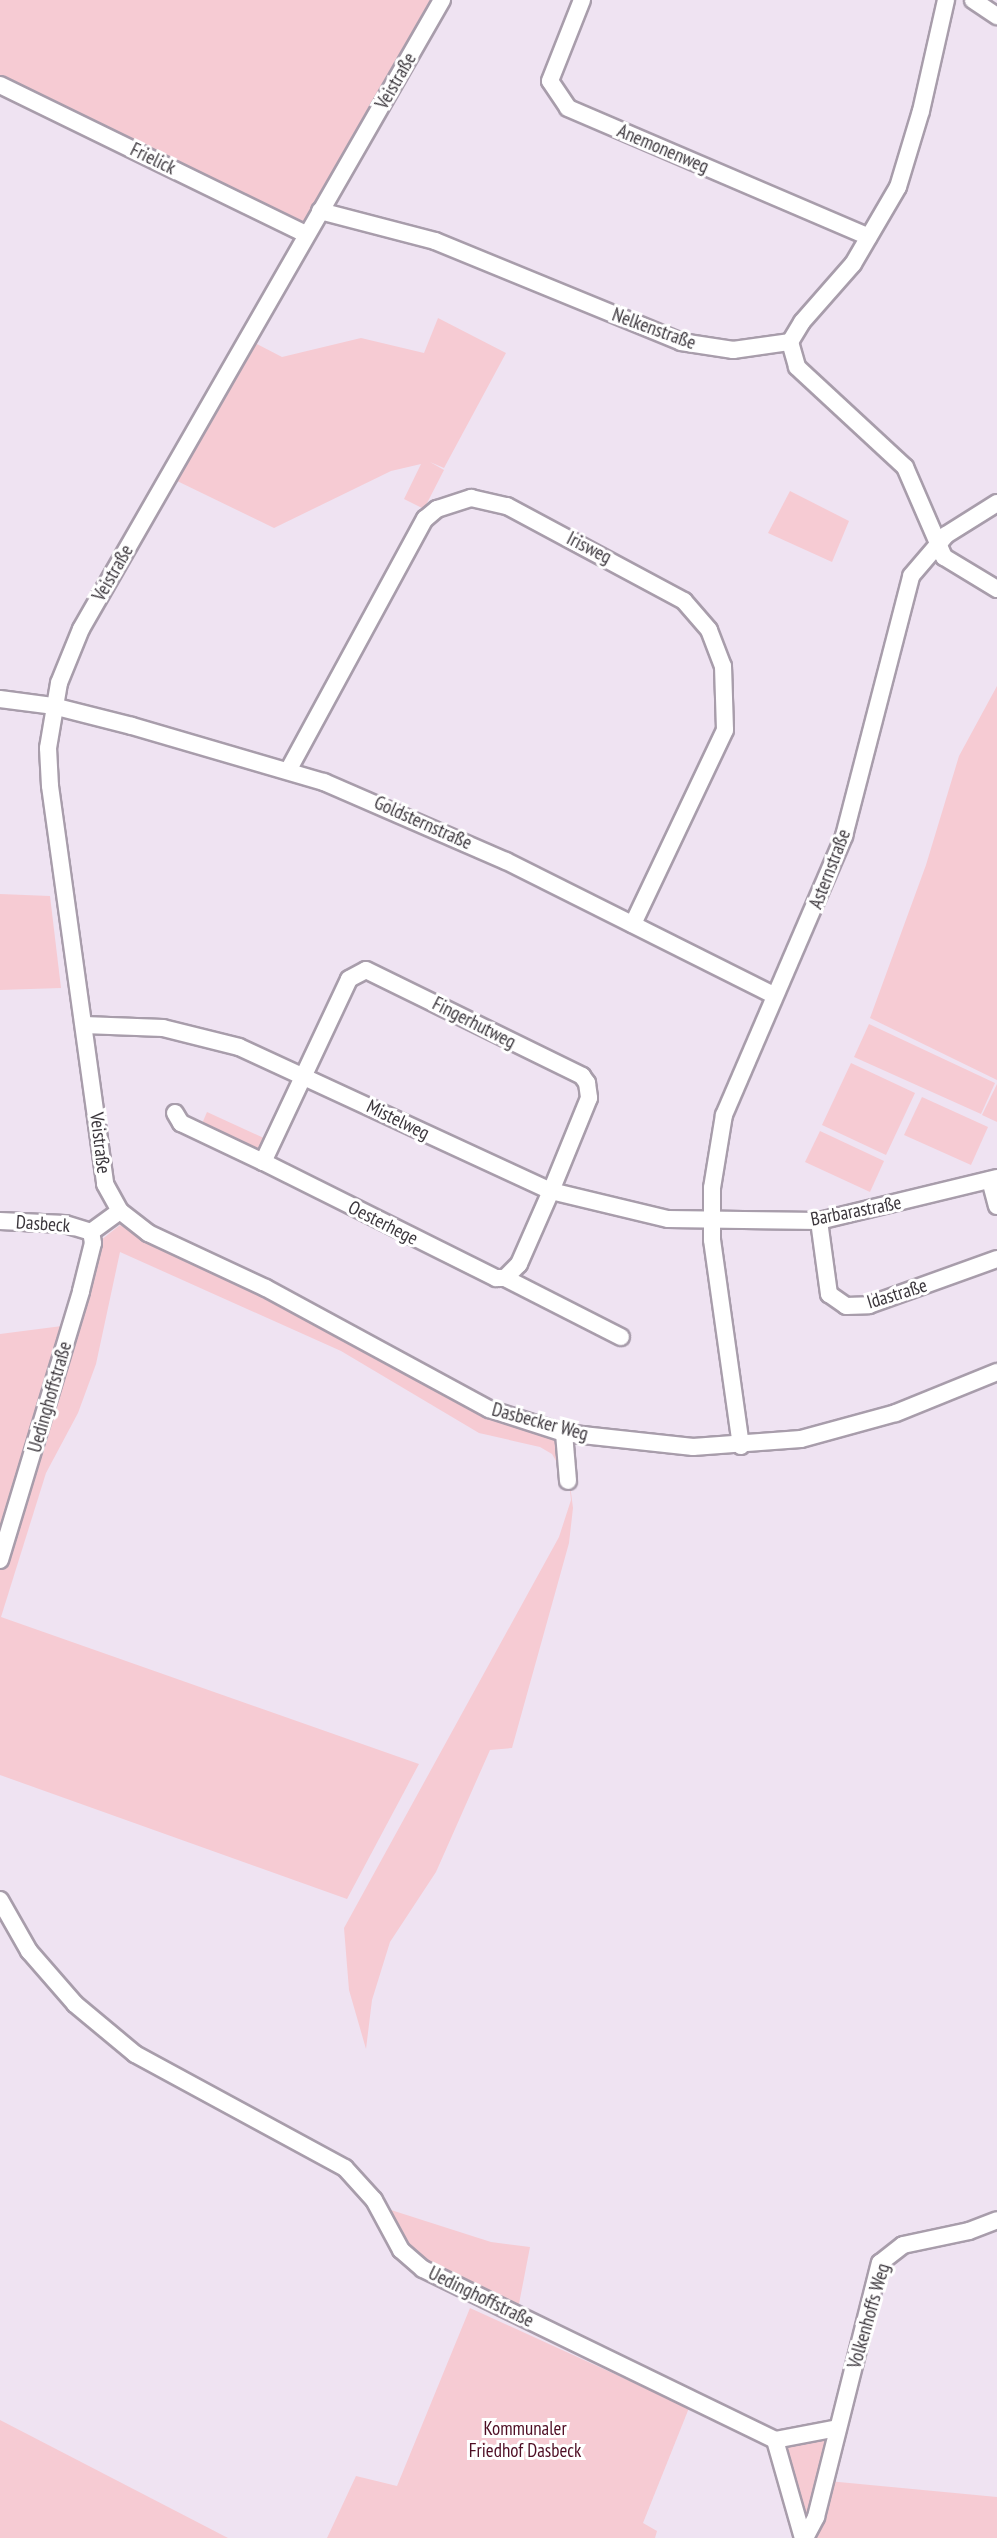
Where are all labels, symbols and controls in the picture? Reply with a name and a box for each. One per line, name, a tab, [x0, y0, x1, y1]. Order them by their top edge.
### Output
street label: Veistraße	[371, 49, 421, 113]
street label: Anemonenweg	[614, 120, 712, 178]
street label: Frielick	[127, 138, 179, 180]
street label: Nelkenstraße	[609, 303, 699, 355]
street label: Irisweg	[563, 527, 615, 569]
street label: Veistraße	[88, 541, 138, 605]
street label: Goldsternstraße	[371, 791, 475, 855]
street label: Asternstraße	[804, 826, 856, 912]
street label: Fingerhutweg	[429, 992, 519, 1054]
street label: Mistelweg	[363, 1095, 433, 1145]
street label: Veistraße	[85, 1111, 115, 1175]
street label: Barbarastraße	[809, 1191, 903, 1231]
street label: Oesterhege	[344, 1196, 422, 1250]
street label: Dasbeck	[15, 1211, 71, 1237]
street label: Idastraße	[864, 1274, 930, 1314]
street label: Uedinghoffstraße	[23, 1339, 77, 1455]
street label: Dasbecker Weg	[489, 1398, 591, 1446]
street label: Volkenhoffs Weg	[843, 2261, 895, 2371]
street label: Uedinghoffstraße	[425, 2262, 537, 2332]
park label: Kommunaler Friedhof Dasbeck	[469, 2418, 581, 2462]

